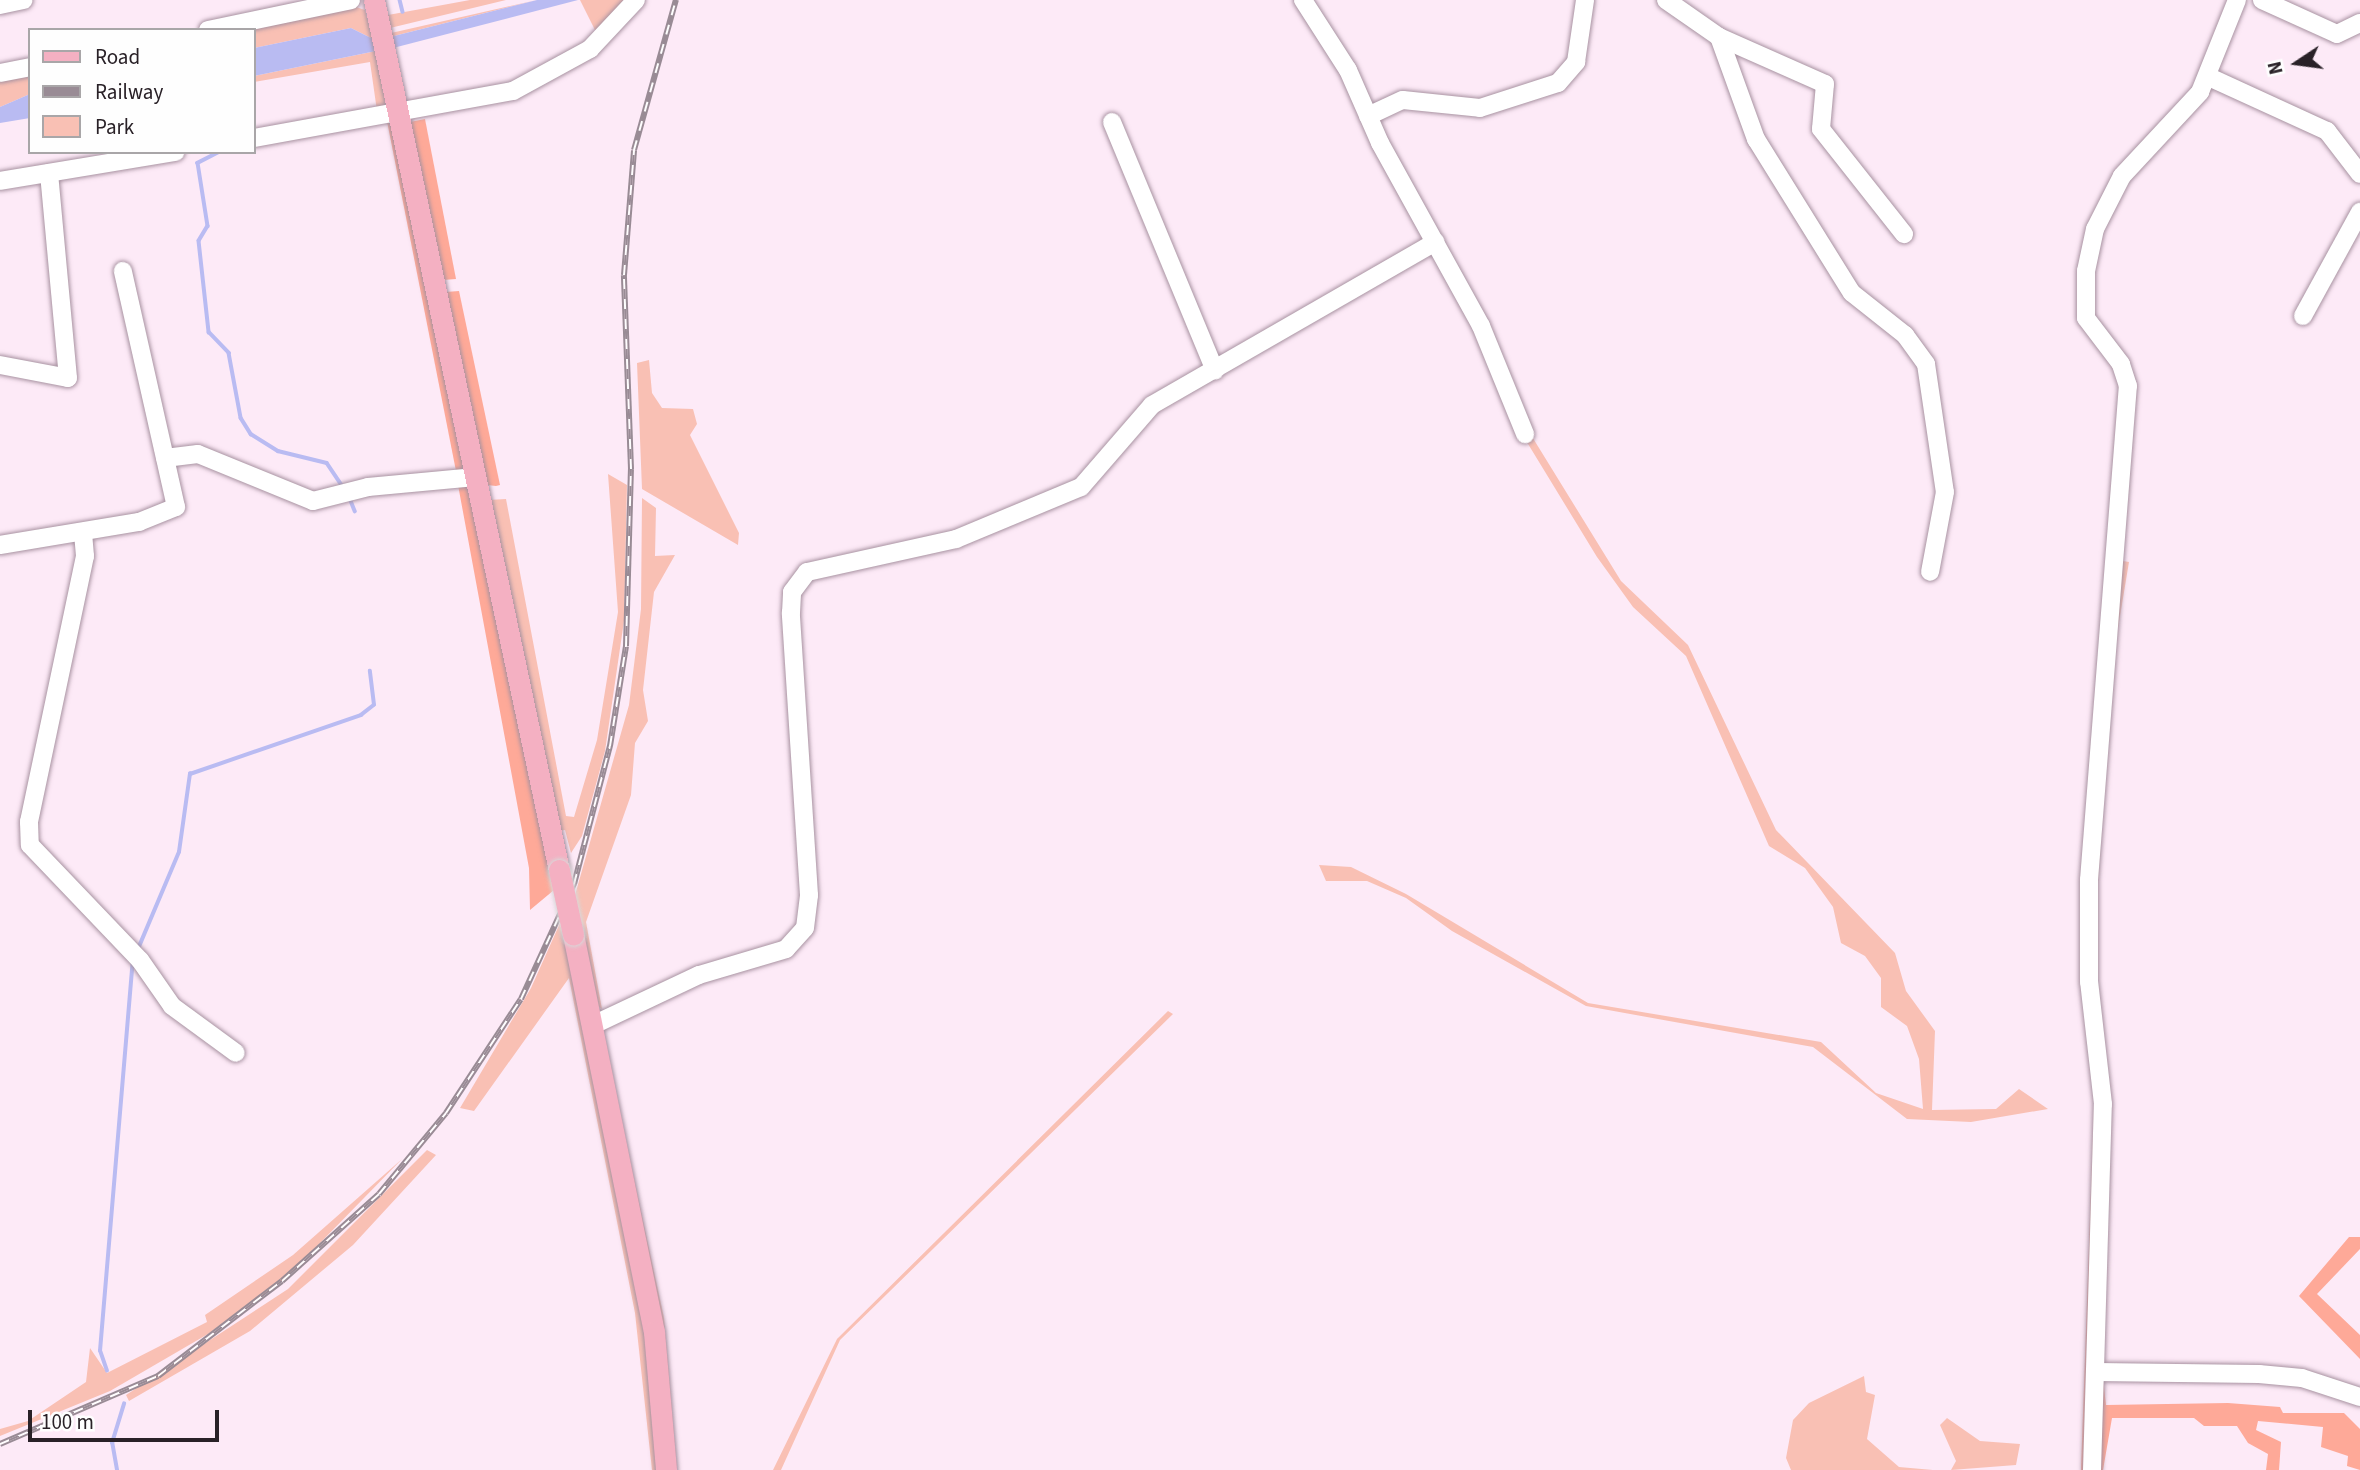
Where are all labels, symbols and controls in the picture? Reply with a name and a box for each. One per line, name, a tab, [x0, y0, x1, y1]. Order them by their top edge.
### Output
legend	[28, 28, 256, 154]
north arrow	[2262, 28, 2332, 98]
text: Road	[95, 42, 140, 72]
text: N	[2261, 59, 2291, 77]
text: Railway	[95, 77, 163, 107]
text: Park	[95, 112, 134, 142]
scale bar	[32, 1396, 222, 1440]
text: 100 m	[41, 1407, 94, 1437]

